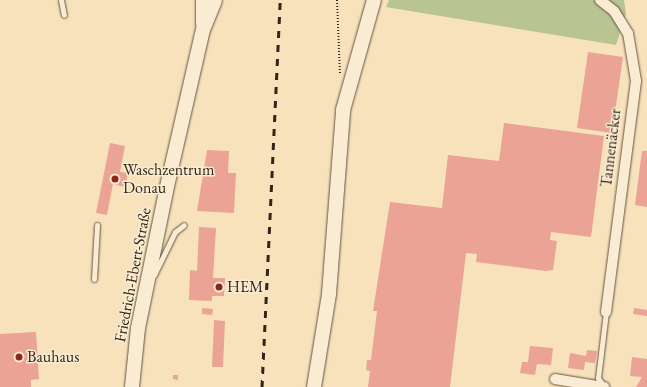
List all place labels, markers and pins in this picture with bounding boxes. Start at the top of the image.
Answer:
place label: Waschzentrum Donau [123,160,214,198]
marker: Waschzentrum Donau [110,174,120,184]
place label: HEM [227,277,263,297]
marker: HEM [214,282,224,292]
place label: Bauhaus [27,347,79,367]
marker: Bauhaus [14,352,24,362]

